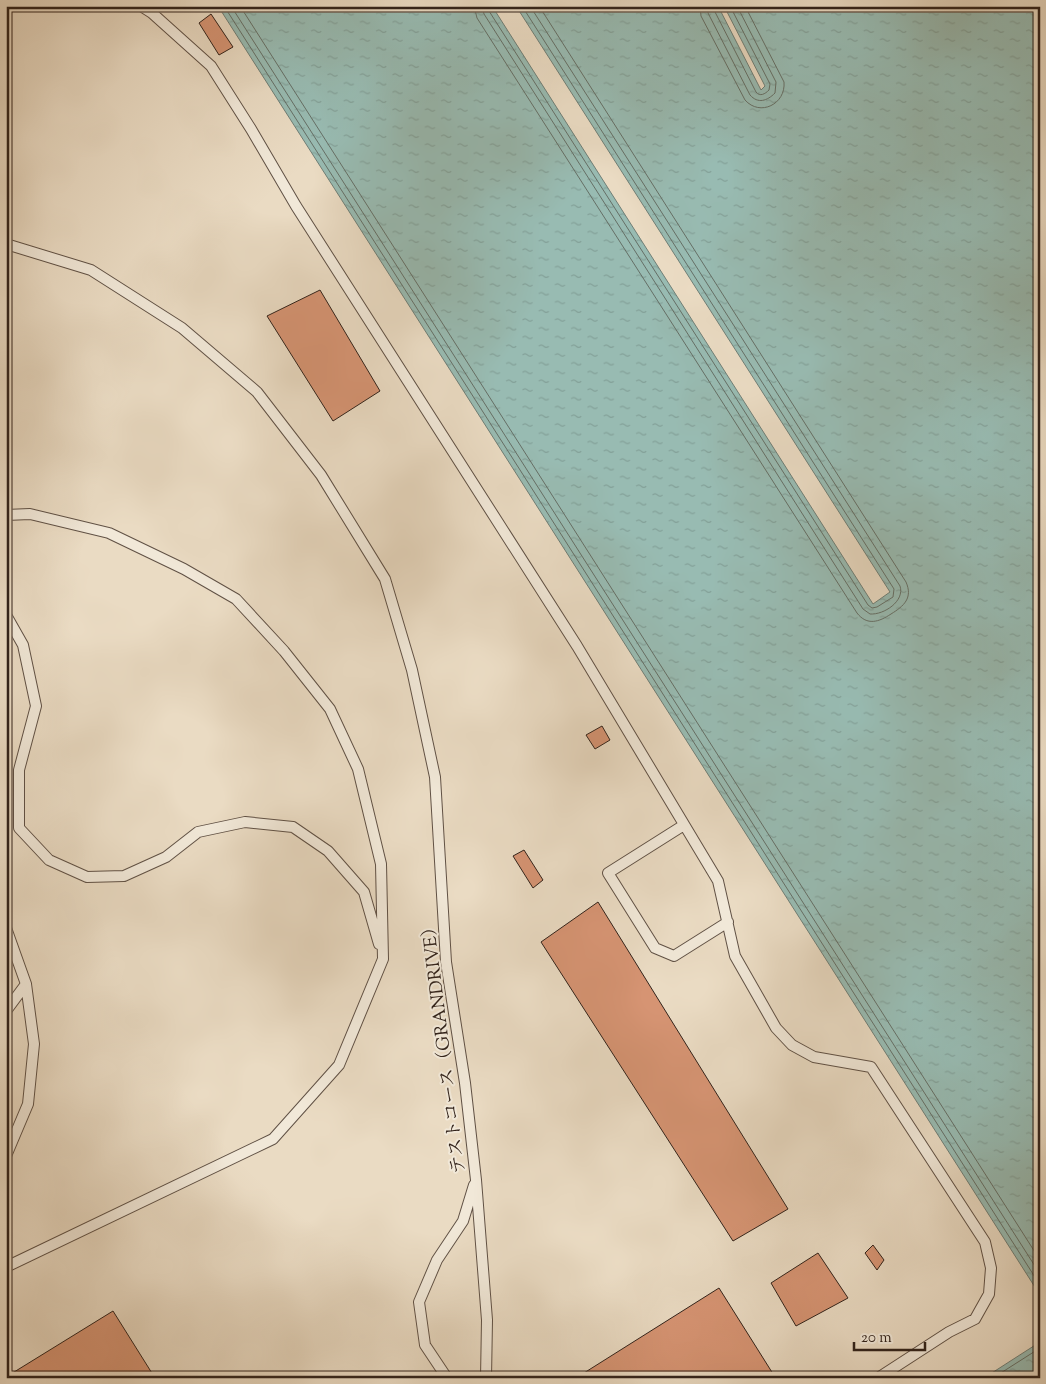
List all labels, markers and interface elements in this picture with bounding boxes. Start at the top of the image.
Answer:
street label: テストコース（GRANDRIVE） [416,917,474,1175]
scale bar [854,1319,925,1351]
text: 20 m [861,1328,892,1349]

